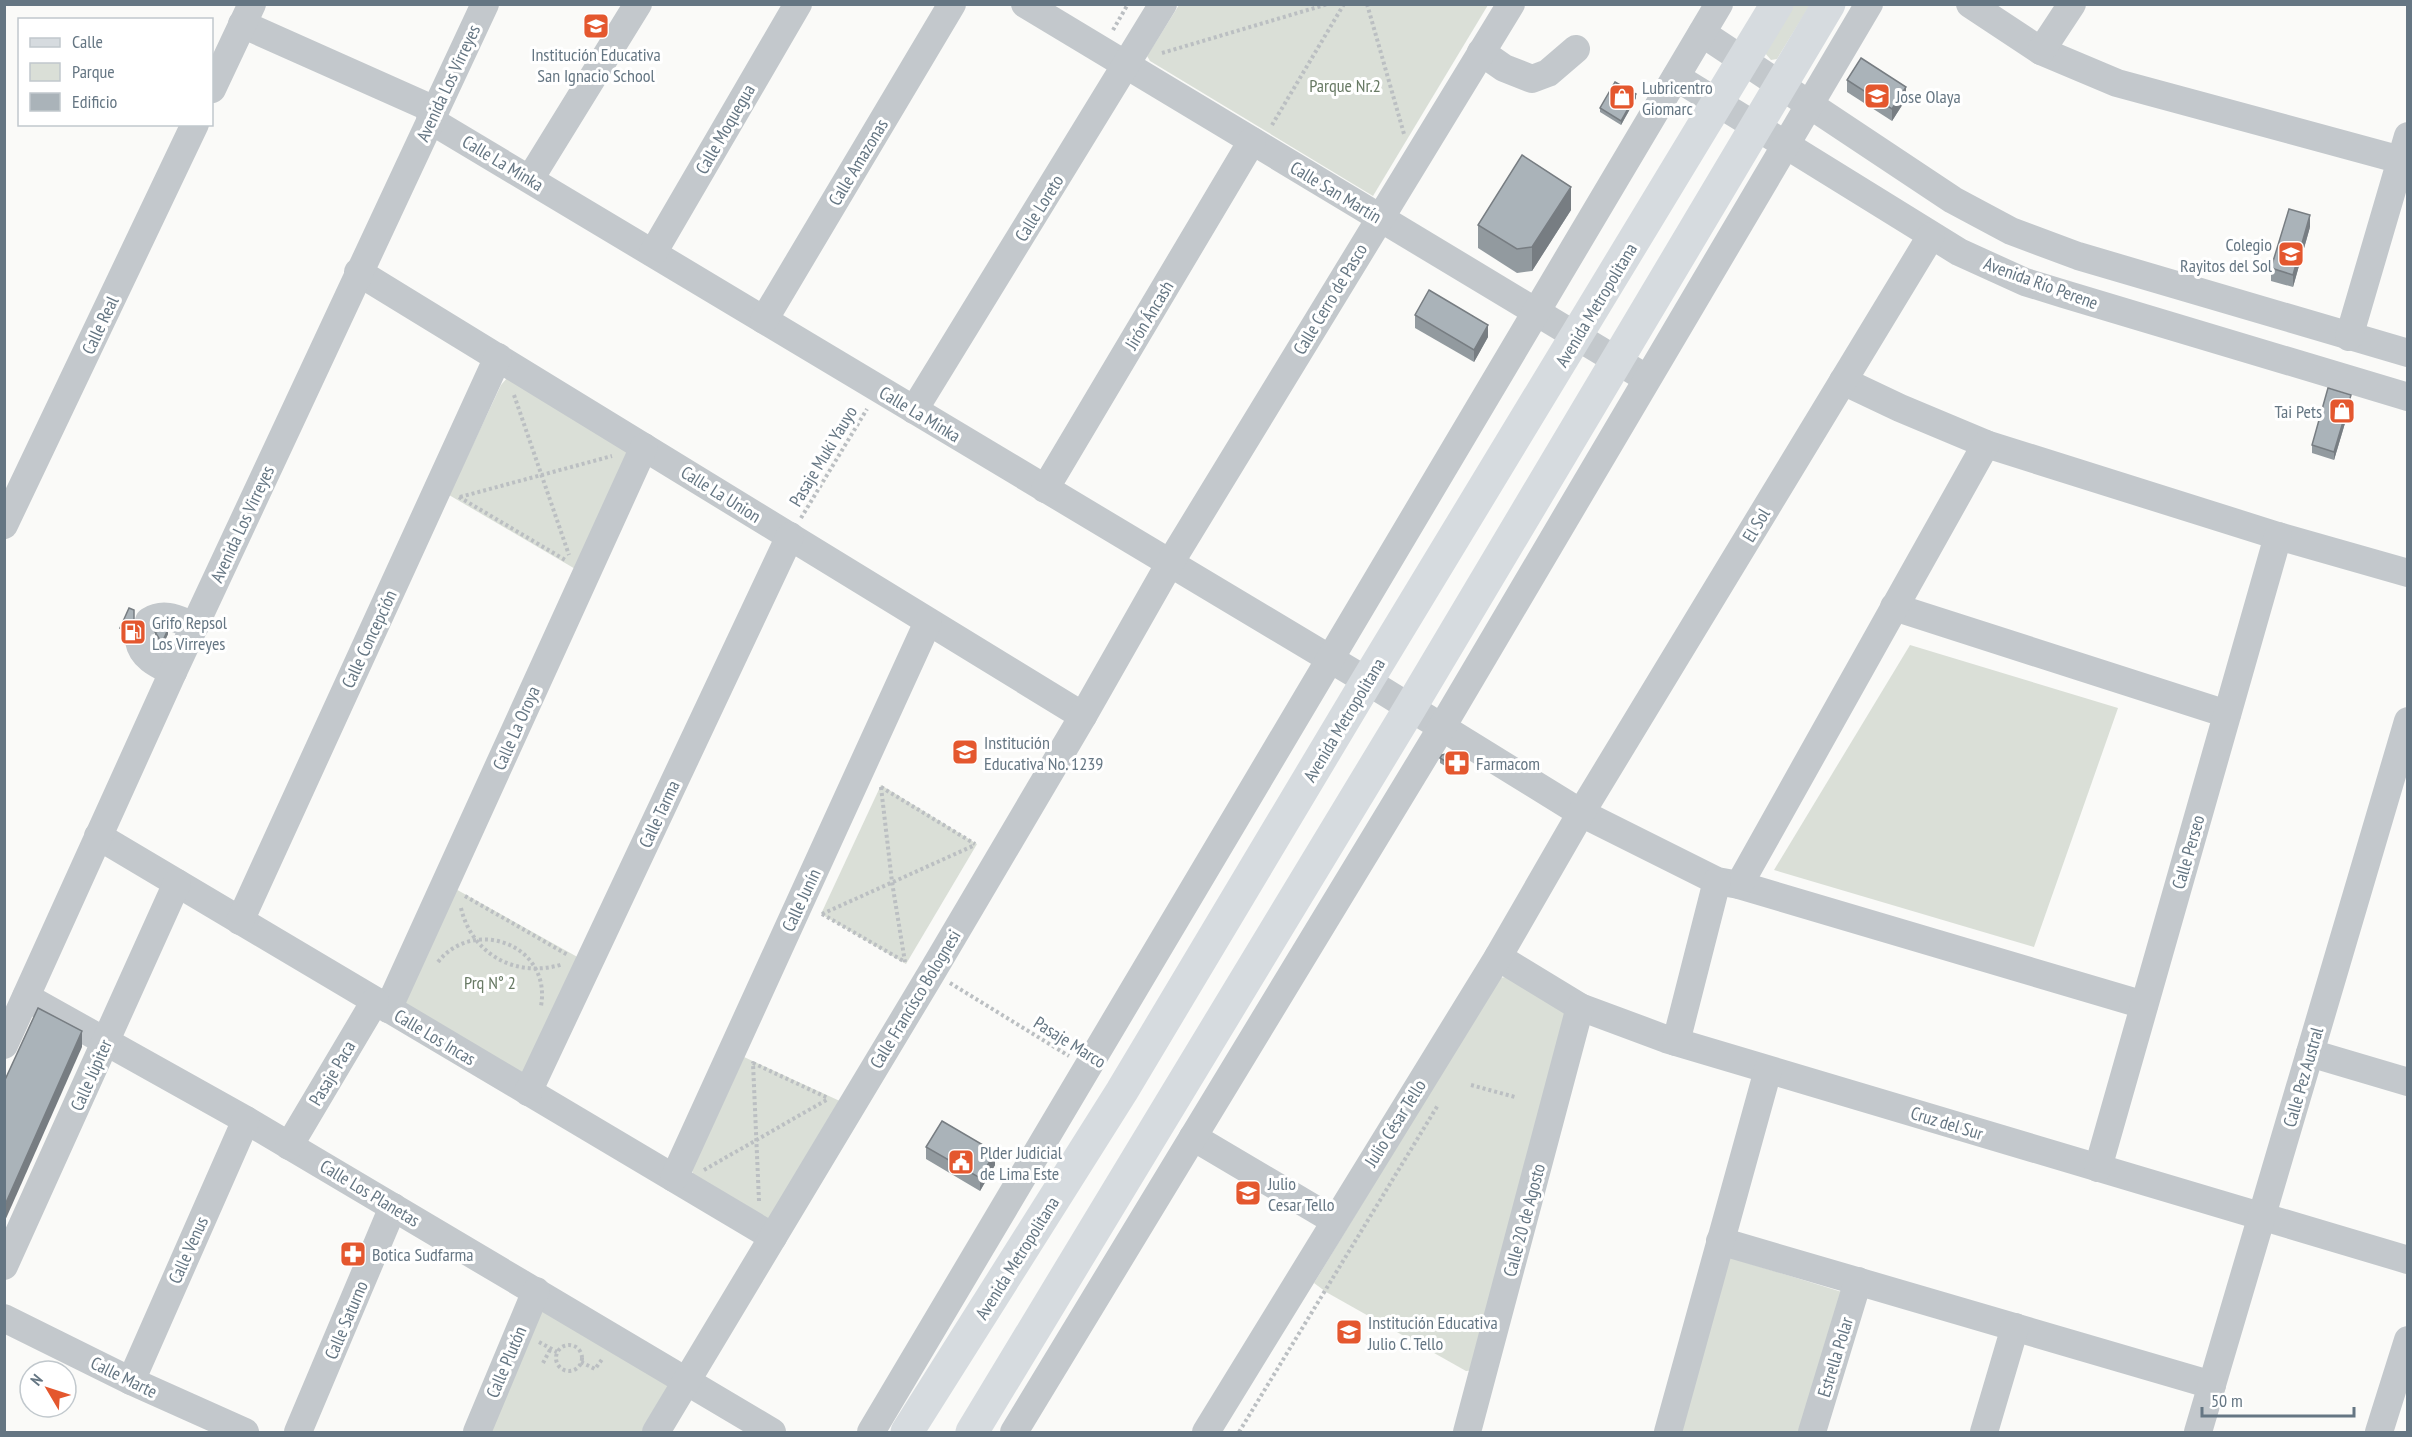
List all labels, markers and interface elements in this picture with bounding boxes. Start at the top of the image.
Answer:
school or university icon: Institución Educativa San Ignacio School [581,11,611,41]
legend [18,18,213,126]
street label: Avenida Los Virreyes [411,21,485,145]
text: Calle [72,30,103,53]
place label: Institución Educativa San Ignacio School [531,43,661,87]
text: Parque [72,60,115,83]
park label: Parque Nr.2 [1309,74,1381,97]
place label: Lubricentro Giomarc [1642,76,1713,120]
street label: Calle Moquegua [690,80,760,178]
school or university icon: Jose Olaya [1862,81,1892,111]
shop icon: Lubricentro Giomarc [1607,82,1637,112]
place label: Jose Olaya [1895,85,1961,108]
text: Edificio [72,90,118,113]
street label: Calle Amazonas [823,114,893,210]
street label: Calle La Minka [458,130,548,196]
street label: Calle San Martín [1286,156,1386,228]
street label: Calle Loreto [1010,170,1069,246]
place label: Colegio Rayitos del Sol [2180,233,2273,277]
street label: Calle Cerro de Pasco [1288,239,1372,359]
street label: Avenida Metropolitana [1550,239,1642,371]
school or university icon: Colegio Rayitos del Sol [2276,239,2306,269]
street label: Avenida Río Perene [1981,252,2101,314]
street label: Jirón Áncash [1119,276,1178,354]
street label: Calle Real [77,291,124,358]
street label: Calle La Minka [875,381,965,447]
shop icon: Tai Pets [2327,396,2357,426]
place label: Tai Pets [2274,400,2322,423]
street label: Pasaje Muki Yauyo [784,401,862,511]
street label: Calle La Union [677,460,765,528]
street label: Avenida Los Virreyes [205,462,279,586]
street label: El Sol [1737,503,1775,546]
street label: Calle Concepción [336,586,402,692]
place label: Grifo Repsol Los Virreyes [152,611,228,655]
fuel station icon: Grifo Repsol Los Virreyes [118,617,148,647]
street label: Avenida Metropolitana [1298,654,1390,786]
street label: Calle La Oroya [487,682,545,774]
place label: Institución Educativa No. 1239 [984,731,1103,775]
school or university icon: Institución Educativa No. 1239 [950,737,980,767]
pharmacy icon: Farmacom [1442,748,1472,778]
place label: Farmacom [1476,752,1540,775]
street label: Calle Tarma [633,777,685,851]
street label: Calle Perseo [2166,812,2210,892]
street label: Calle Junín [776,865,826,935]
street label: Calle Francisco Bolognesi [865,925,965,1073]
park label: Prq N° 2 [464,971,516,994]
street label: Calle Los Incas [390,1004,480,1070]
street label: Pasaje Marco [1030,1011,1111,1073]
street label: Calle Pez Austral [2278,1024,2328,1130]
street label: Calle Júpiter [65,1036,117,1114]
street label: Pasaje Paca [304,1036,360,1110]
street label: Julio César Tello [1359,1075,1431,1172]
street label: Cruz del Sur [1908,1101,1986,1145]
place label: Plder Judicial de Lima Este [980,1141,1063,1185]
public building icon: Plder Judicial de Lima Este [946,1147,976,1177]
street label: Calle Los Planetas [316,1154,424,1232]
street label: Calle 20 de Agosto [1498,1161,1550,1279]
place label: Julio Cesar Tello [1267,1172,1335,1216]
school or university icon: Julio Cesar Tello [1233,1178,1263,1208]
street label: Avenida Metropolitana [970,1192,1064,1324]
street label: Calle Venus [163,1213,213,1287]
pharmacy icon: Botica Sudfarma [338,1239,368,1269]
place label: Botica Sudfarma [372,1243,474,1266]
street label: Calle Saturno [319,1277,373,1363]
place label: Institución Educativa Julio C. Tello [1367,1311,1498,1355]
street label: Estrella Polar [1812,1314,1858,1400]
school or university icon: Institución Educativa Julio C. Tello [1334,1317,1364,1347]
street label: Calle Plutón [481,1323,531,1401]
street label: Calle Marte [87,1351,161,1403]
north arrow [18,1359,78,1419]
text: N [26,1370,47,1389]
scale bar [2202,1380,2354,1418]
text: 50 m [2211,1389,2243,1412]

